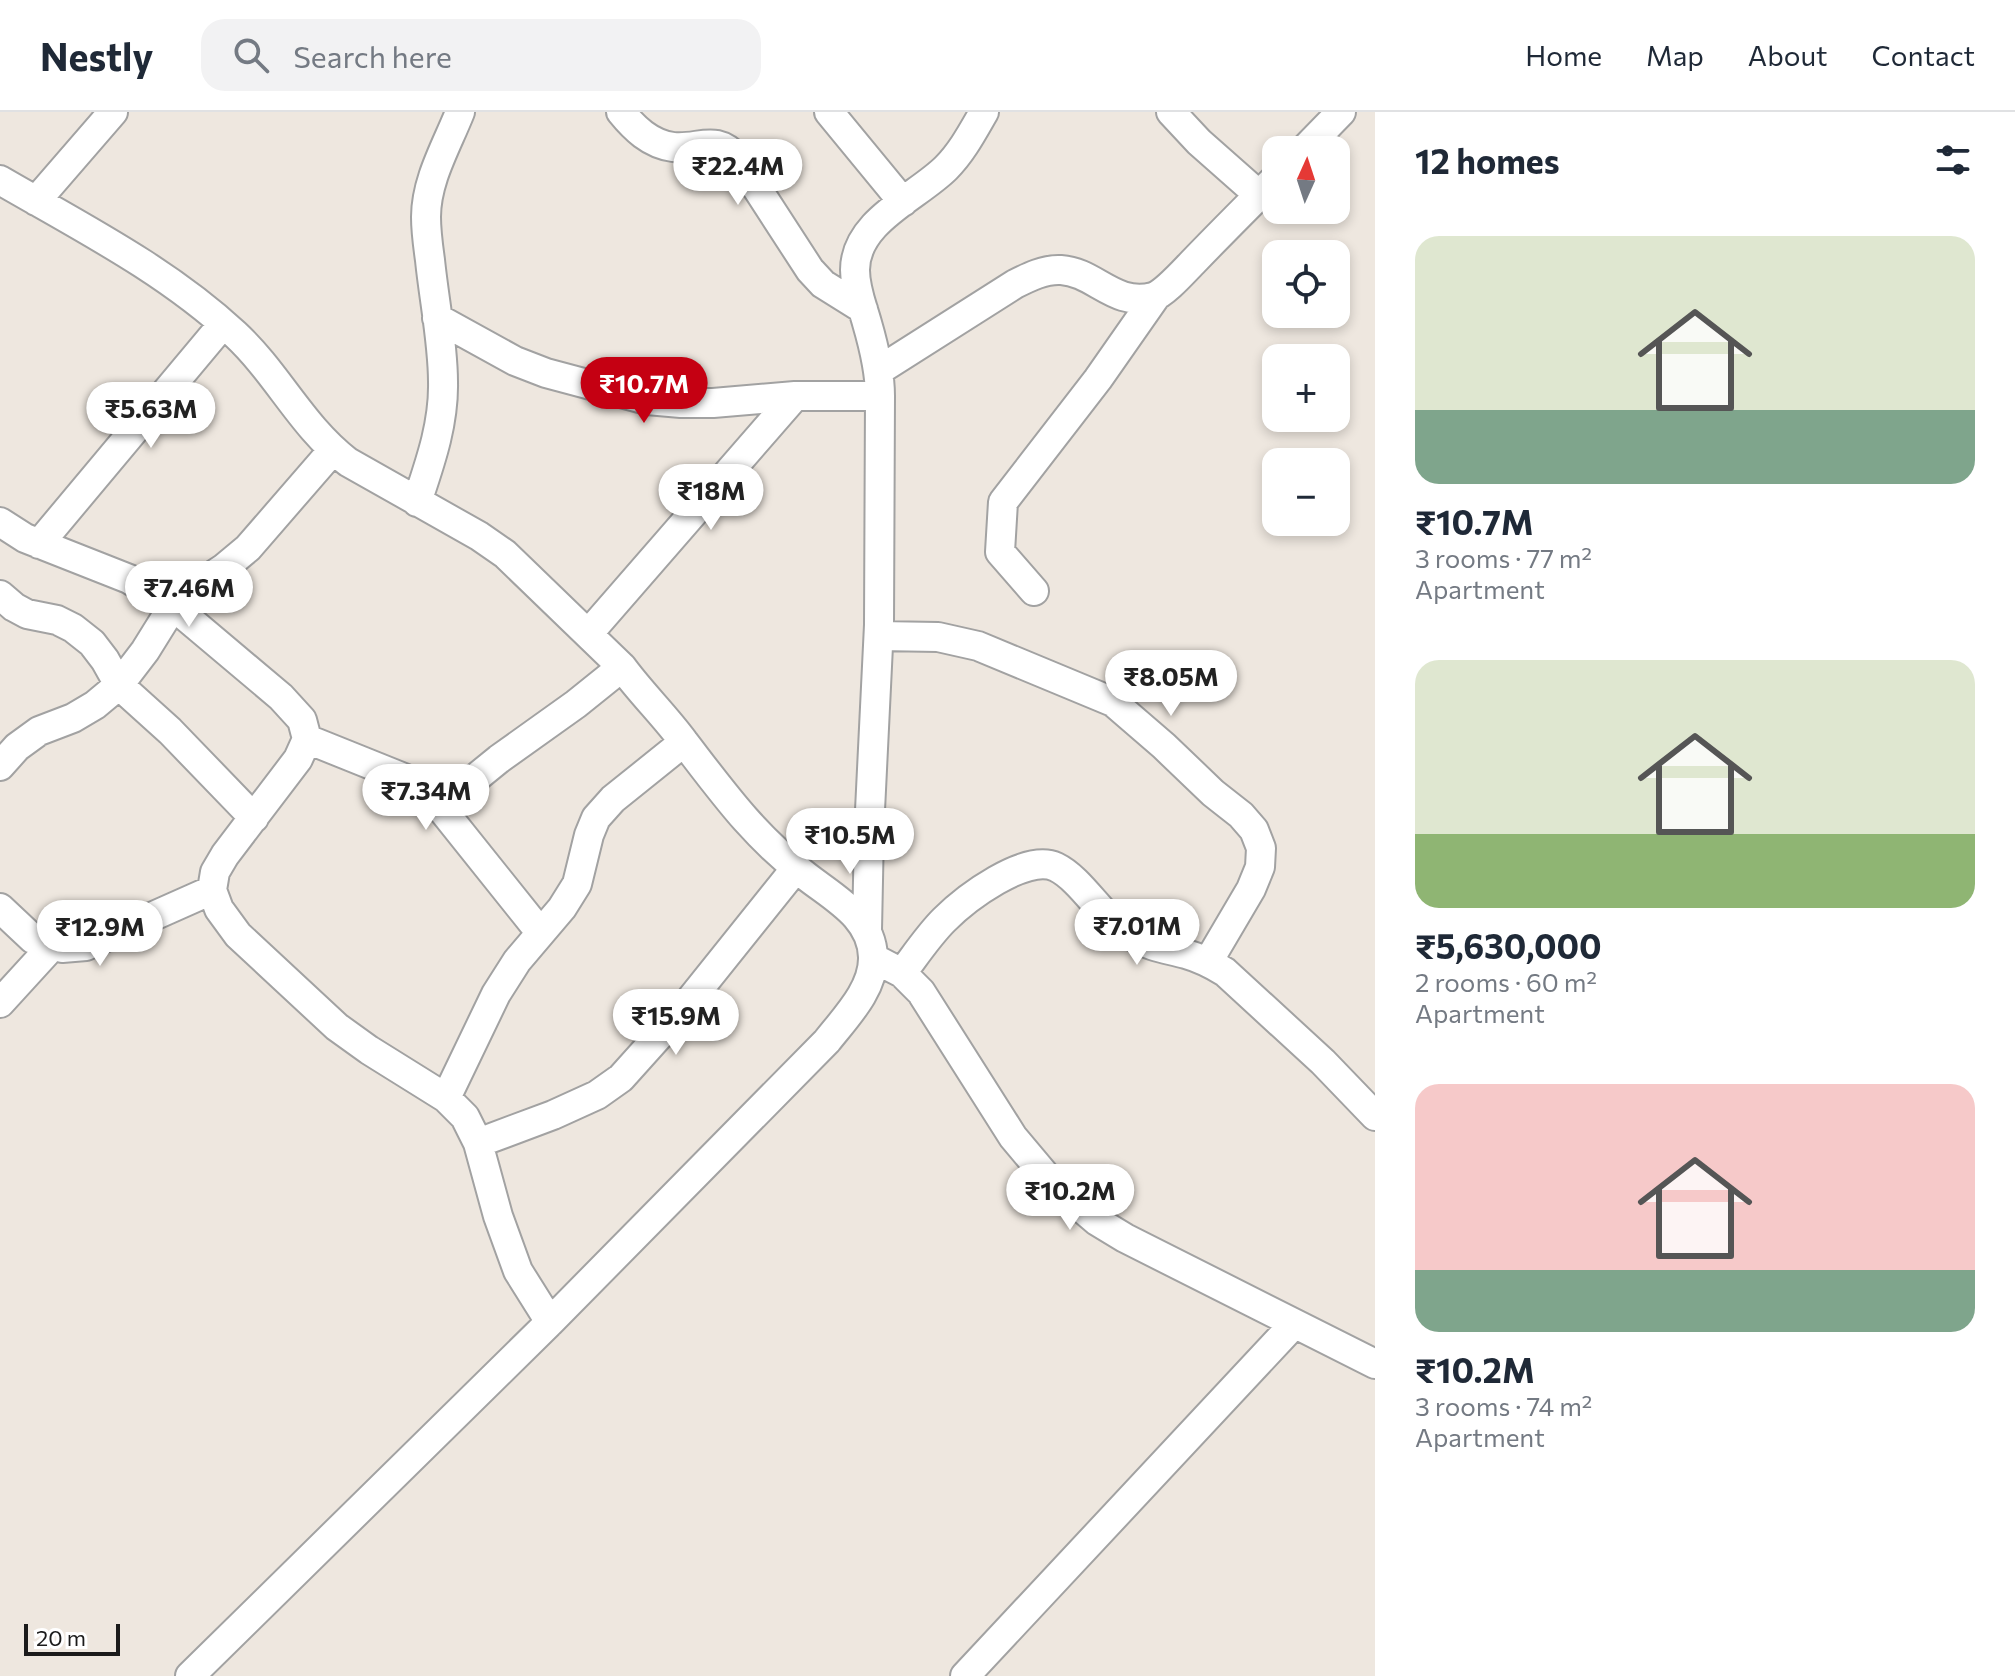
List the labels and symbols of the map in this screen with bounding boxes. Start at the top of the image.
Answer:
north arrow [1262,136,1350,224]
pin: ₹22.4M [673,139,803,207]
pin: ₹10.7M [579,357,709,425]
pin: ₹5.63M [86,382,216,450]
pin: ₹18M [664,464,758,532]
pin: ₹7.46M [124,561,254,629]
pin: ₹8.05M [1106,650,1236,718]
pin: ₹7.34M [361,764,491,832]
pin: ₹10.5M [785,808,915,876]
pin: ₹7.01M [1072,899,1202,967]
pin: ₹12.9M [35,900,165,968]
pin: ₹15.9M [611,989,741,1057]
pin: ₹10.2M [1005,1164,1135,1232]
scale bar [24,1620,120,1656]

